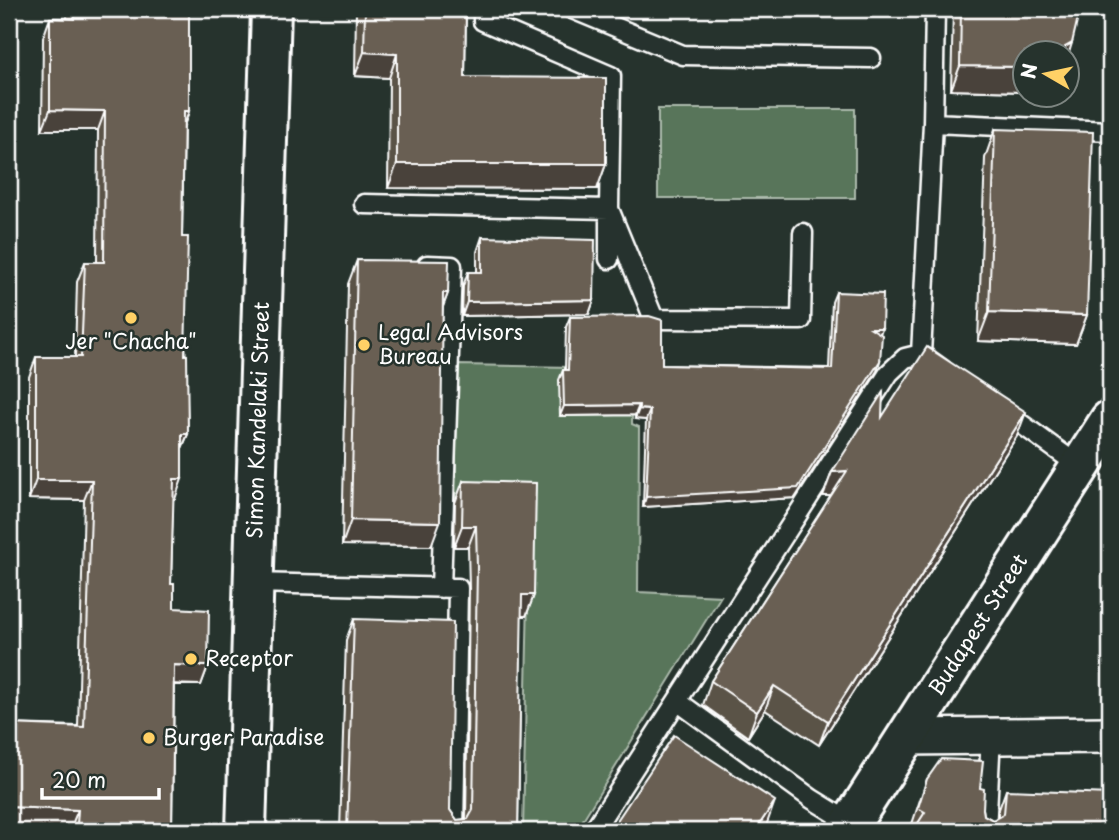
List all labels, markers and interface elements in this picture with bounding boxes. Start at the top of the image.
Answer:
north arrow [1010,38,1080,108]
text: N [1013,62,1043,81]
street label: Simon Kandelaki Street [237,301,276,539]
marker: Jer "Chacha" [123,310,139,326]
place label: Legal Advisors Bureau [378,315,523,371]
place label: Jer "Chacha" [65,324,197,356]
marker: Legal Advisors Bureau [356,337,372,353]
street label: Budapest Street [919,546,1034,701]
place label: Receptor [205,641,293,673]
marker: Receptor [183,651,199,667]
place label: Burger Paradise [163,720,324,752]
marker: Burger Paradise [141,730,157,746]
scale bar [42,756,159,800]
text: 20 m [52,763,106,795]

